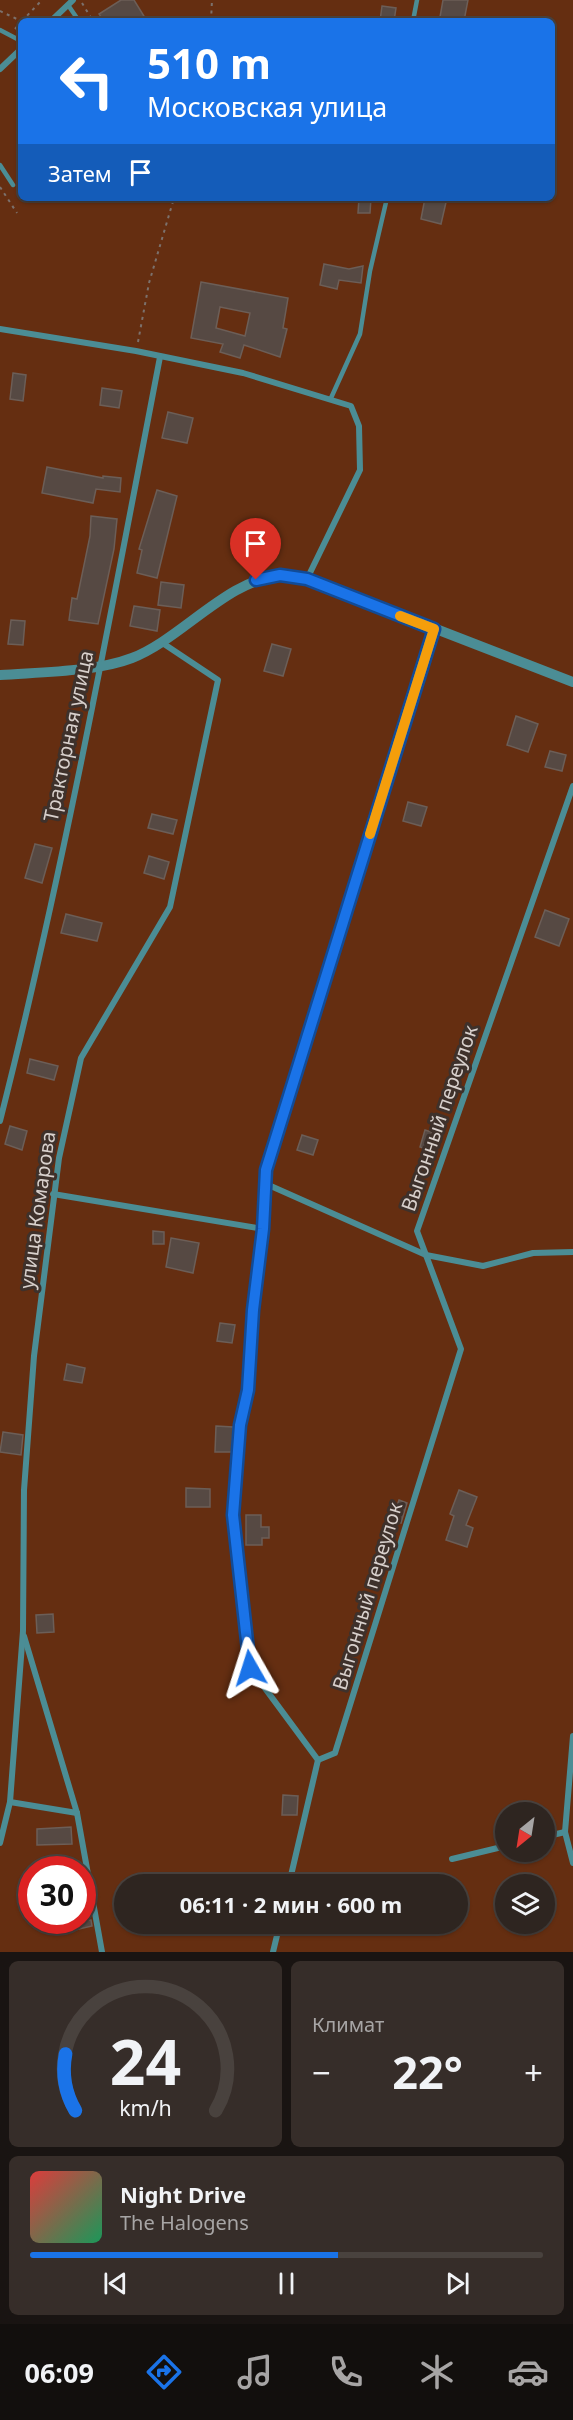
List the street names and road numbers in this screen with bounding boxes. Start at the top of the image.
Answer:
street label: Тракторная улица [37,648,99,824]
street label: Выгонный переулок [394,1021,484,1215]
street label: улица Комарова [13,1129,61,1291]
street label: Выгонный переулок [326,1498,409,1693]

